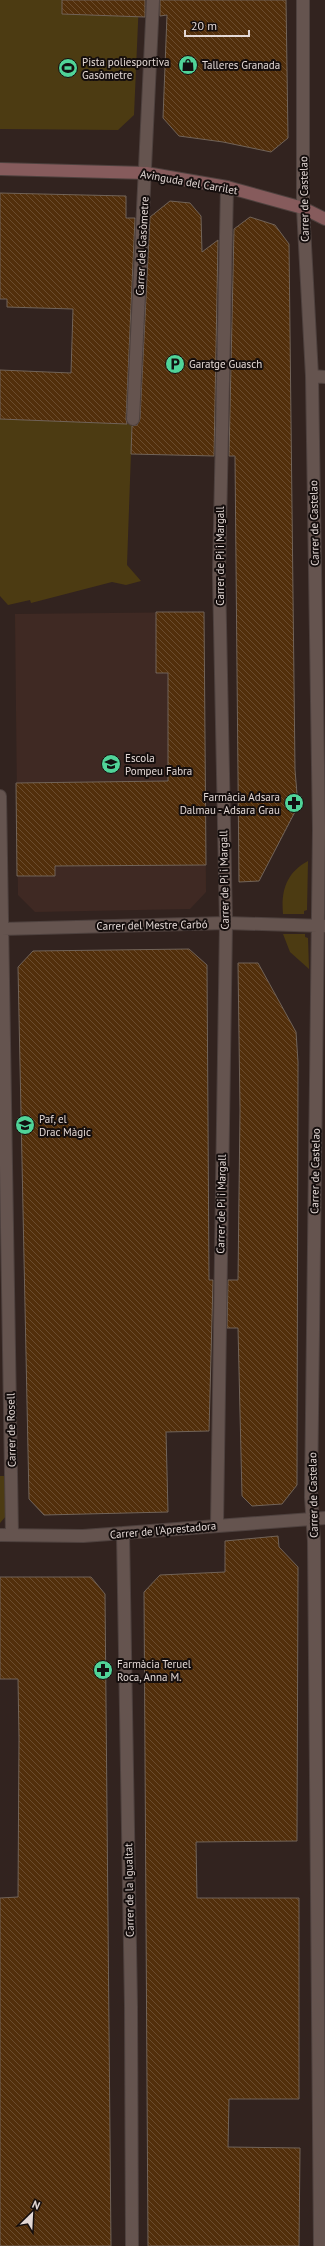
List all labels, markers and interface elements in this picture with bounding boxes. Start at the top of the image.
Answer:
scale bar [185,12,249,38]
text: 20 m [191,18,217,33]
shop icon: Talleres Granada [177,54,199,76]
place label: Pista poliesportiva Gasòmetre [82,55,169,82]
sports icon: Pista poliesportiva Gasòmetre [57,57,79,79]
place label: Talleres Granada [202,58,280,72]
street label: Carrer de Castelao [296,156,312,242]
street label: Avinguda del Carrilet [139,167,239,198]
street label: Carrer del Gasòmetre [132,196,152,296]
parking icon: Garatge Guasch [164,353,186,375]
place label: Garatge Guasch [189,357,262,371]
street label: Carrer de Castelao [306,480,322,566]
street label: Carrer de Pi i Margall [213,506,227,606]
place label: Escola Pompeu Fabra [125,751,192,778]
school or university icon: Escola Pompeu Fabra [100,753,122,775]
place label: Farmàcia Adsara Dalmau - Adsara Grau [180,790,280,817]
pharmacy icon: Farmàcia Adsara Dalmau - Adsara Grau [283,792,305,814]
street label: Carrer de Pi i Margall [216,829,232,930]
street label: Carrer del Mestre Carbó [96,917,208,933]
place label: Paf, el Drac Màgic [39,1112,91,1139]
school or university icon: Paf, el Drac Màgic [14,1114,36,1136]
street label: Carrer de Castelao [307,1128,323,1214]
street label: Carrer de Pi i Margall [213,1153,229,1254]
street label: Carrer de Rosell [3,1392,19,1467]
street label: Carrer de Castelao [305,1452,321,1538]
street label: Carrer de l'Aprestadora [109,1518,217,1542]
place label: Farmàcia Teruel Roca, Anna M. [117,1657,192,1684]
pharmacy icon: Farmàcia Teruel Roca, Anna M. [92,1659,114,1681]
street label: Carrer de la Igualtat [121,1843,137,1937]
north arrow [12,2194,52,2234]
text: N [30,2197,42,2213]

